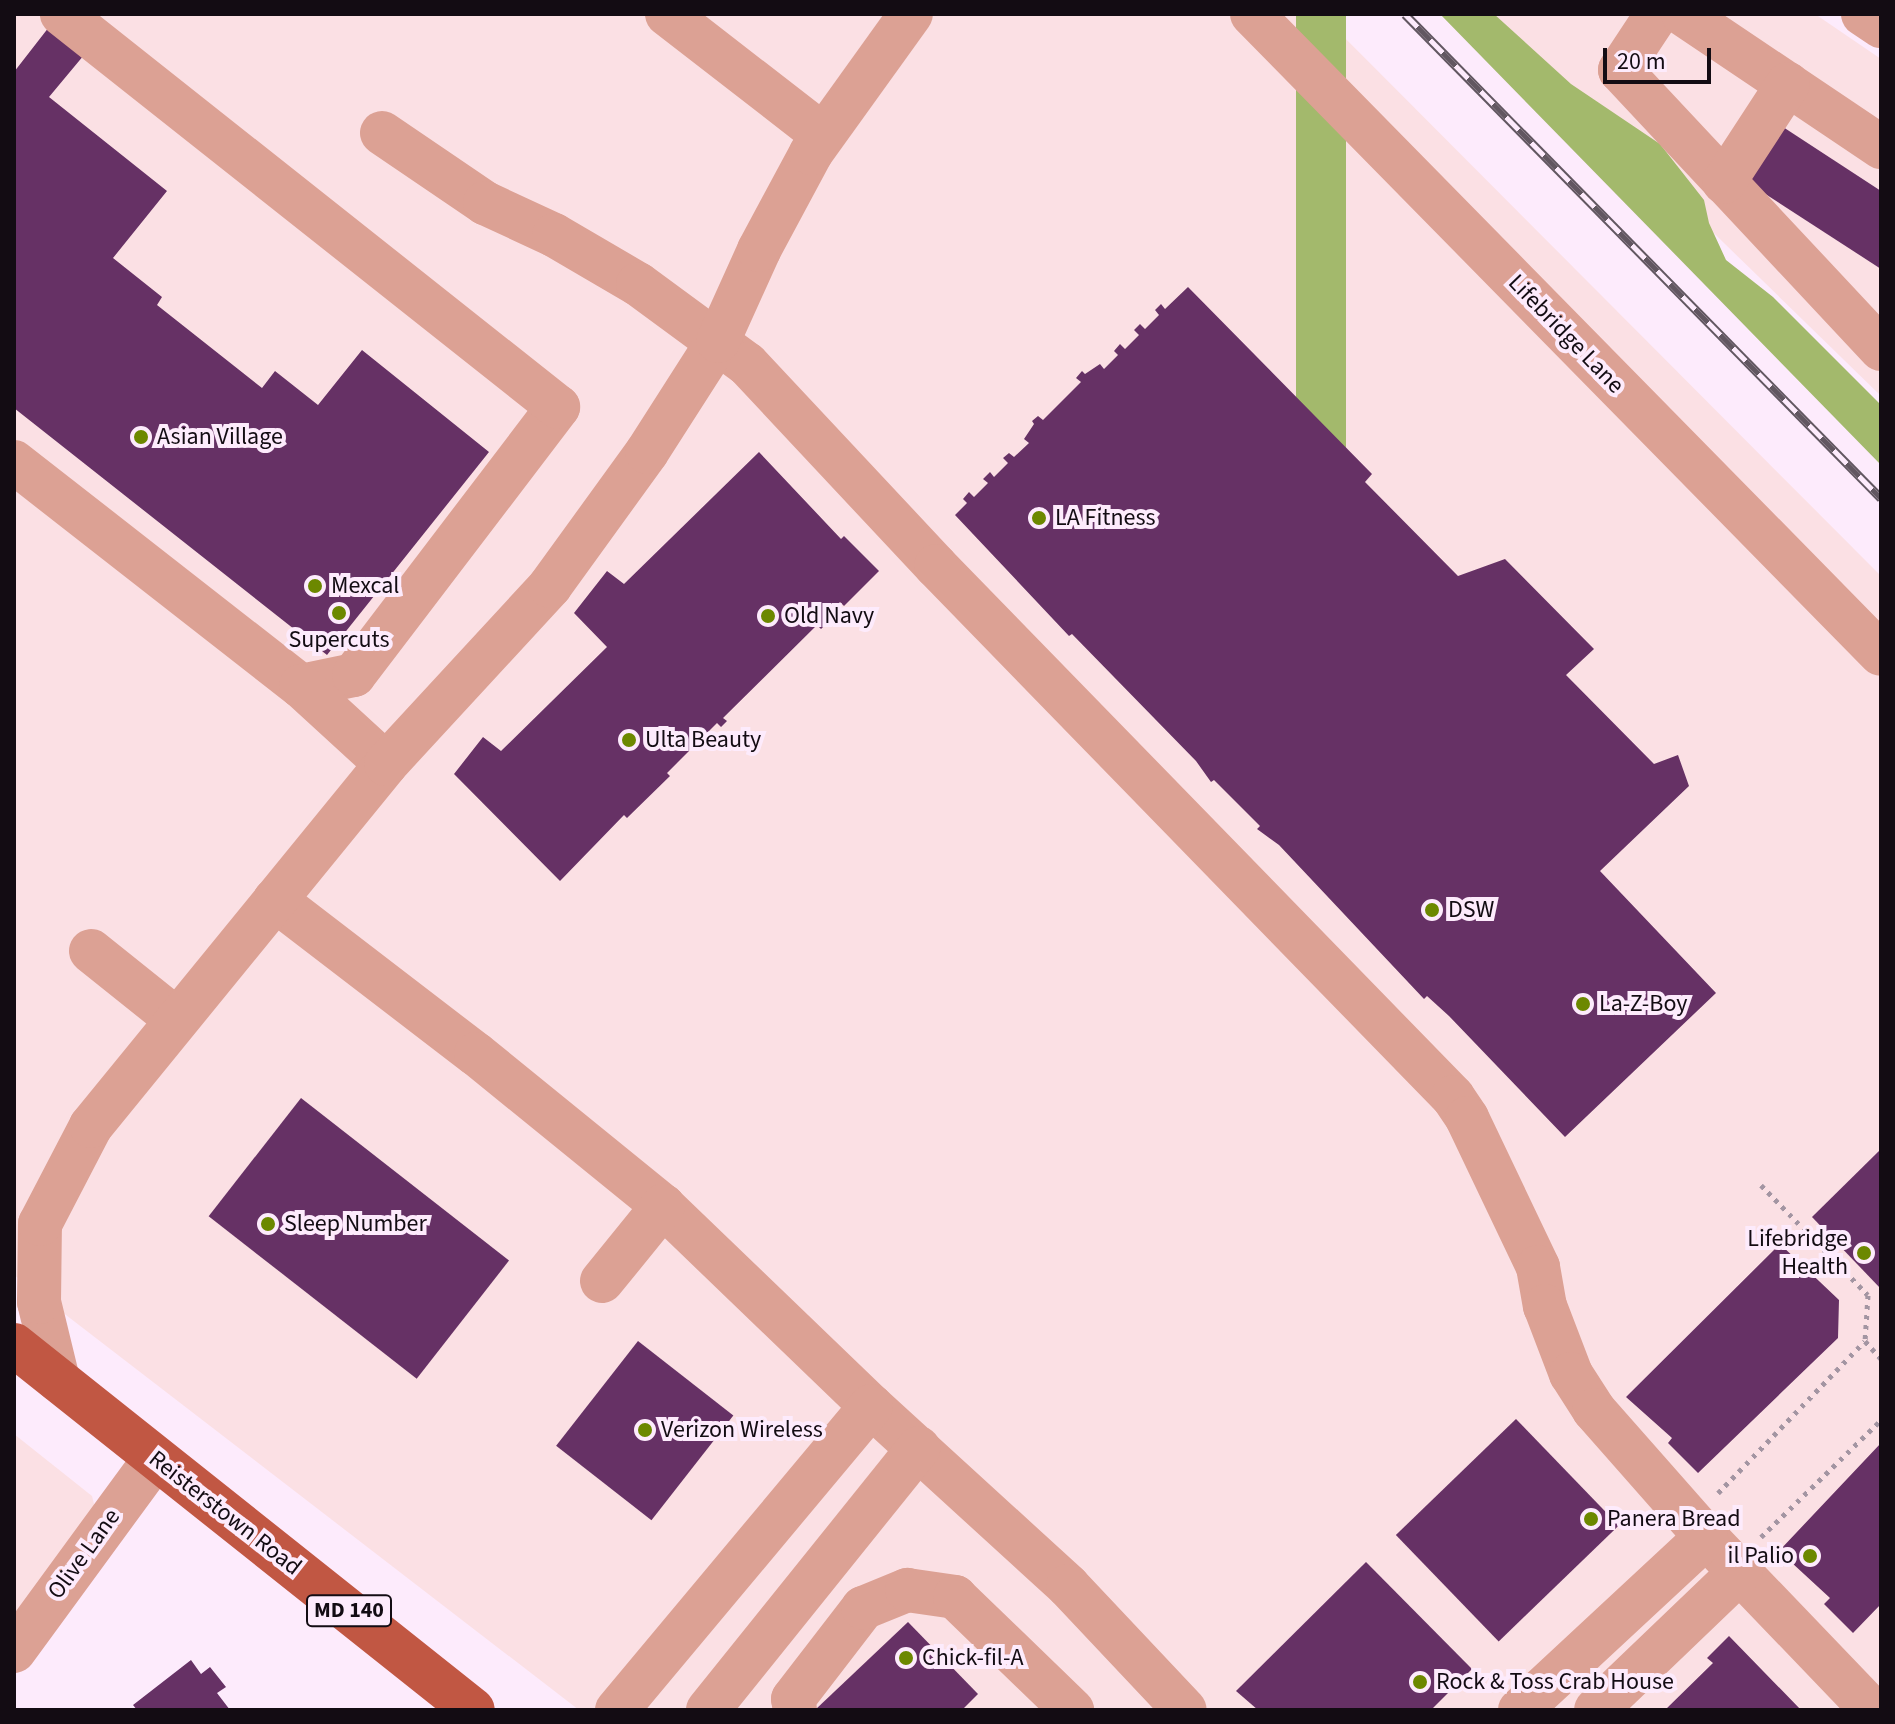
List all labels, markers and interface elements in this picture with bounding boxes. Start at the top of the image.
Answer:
scale bar [1607,32,1715,82]
text: 20 m [1617,44,1666,79]
street label: Lifebridge Lane [1502,268,1630,400]
place label: Asian Village [157,423,283,451]
marker: Asian Village [132,428,150,446]
place label: LA Fitness [1055,504,1156,532]
marker: LA Fitness [1030,509,1048,527]
place label: Mexcal [331,572,399,600]
marker: Mexcal [306,577,324,595]
place label: Old Navy [784,602,874,630]
marker: Supercuts [330,604,348,622]
marker: Old Navy [759,607,777,625]
place label: Supercuts [288,626,390,654]
place label: Ulta Beauty [645,726,761,754]
marker: Ulta Beauty [620,731,638,749]
place label: DSW [1448,896,1494,924]
marker: DSW [1423,901,1441,919]
place label: La-Z-Boy [1599,990,1688,1018]
marker: La-Z-Boy [1574,995,1592,1013]
place label: Sleep Number [284,1210,427,1238]
marker: Sleep Number [259,1215,277,1233]
place label: Lifebridge Health [1747,1225,1848,1281]
marker: Lifebridge Health [1855,1244,1873,1262]
place label: Verizon Wireless [661,1416,823,1444]
marker: Verizon Wireless [636,1421,654,1439]
street label: Reisterstown Road [143,1444,307,1582]
street label: Olive Lane [42,1503,126,1605]
place label: Panera Bread [1607,1505,1741,1533]
marker: Panera Bread [1582,1510,1600,1528]
place label: il Palio [1727,1542,1794,1570]
marker: il Palio [1801,1547,1819,1565]
road number: MD 140 [305,1593,393,1629]
place label: Chick-fil-A [922,1644,1023,1672]
marker: Chick-fil-A [897,1649,915,1667]
place label: Rock & Toss Crab House [1436,1668,1674,1696]
marker: Rock & Toss Crab House [1411,1673,1429,1691]

